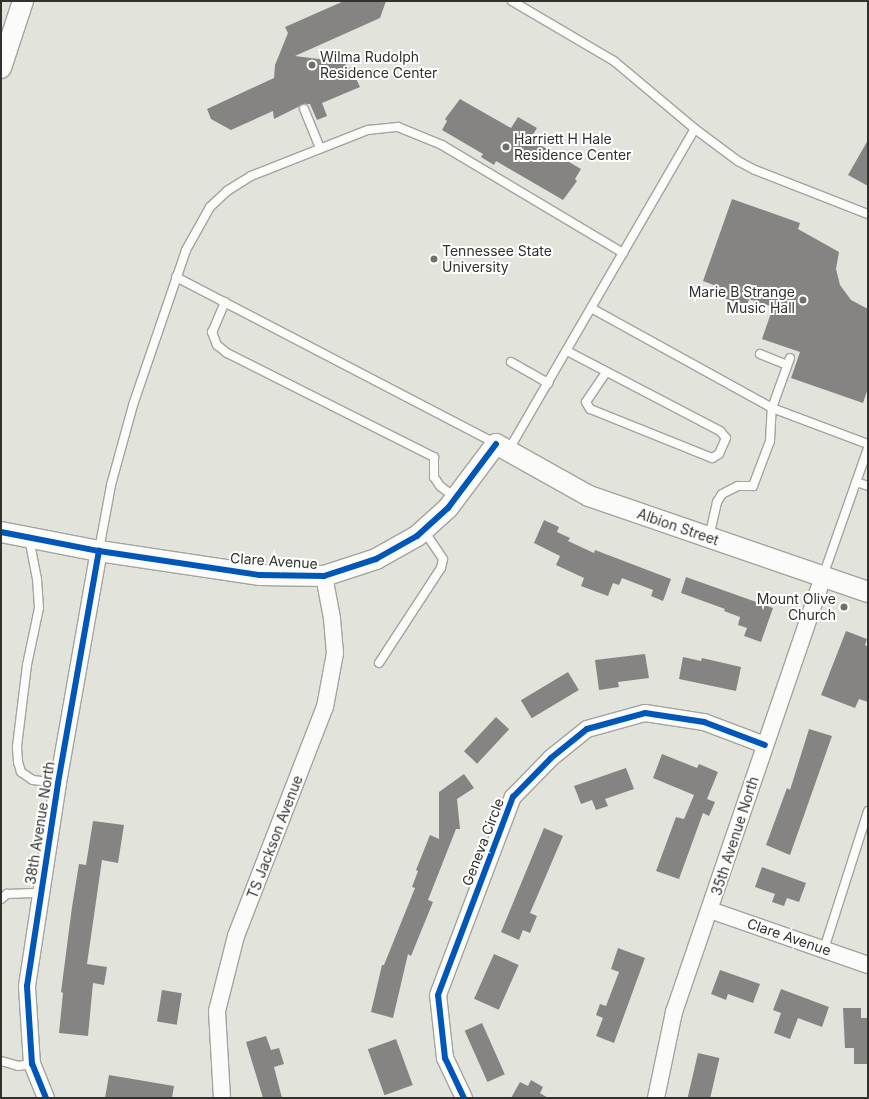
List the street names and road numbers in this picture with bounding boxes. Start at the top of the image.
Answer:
street label: Albion Street [635,505,721,549]
street label: Clare Avenue [230,550,318,572]
street label: 38th Avenue North [22,760,58,886]
street label: TS Jackson Avenue [244,773,306,901]
street label: 35th Avenue North [708,774,762,898]
street label: Geneva Circle [459,796,507,888]
street label: Clare Avenue [745,915,833,959]

